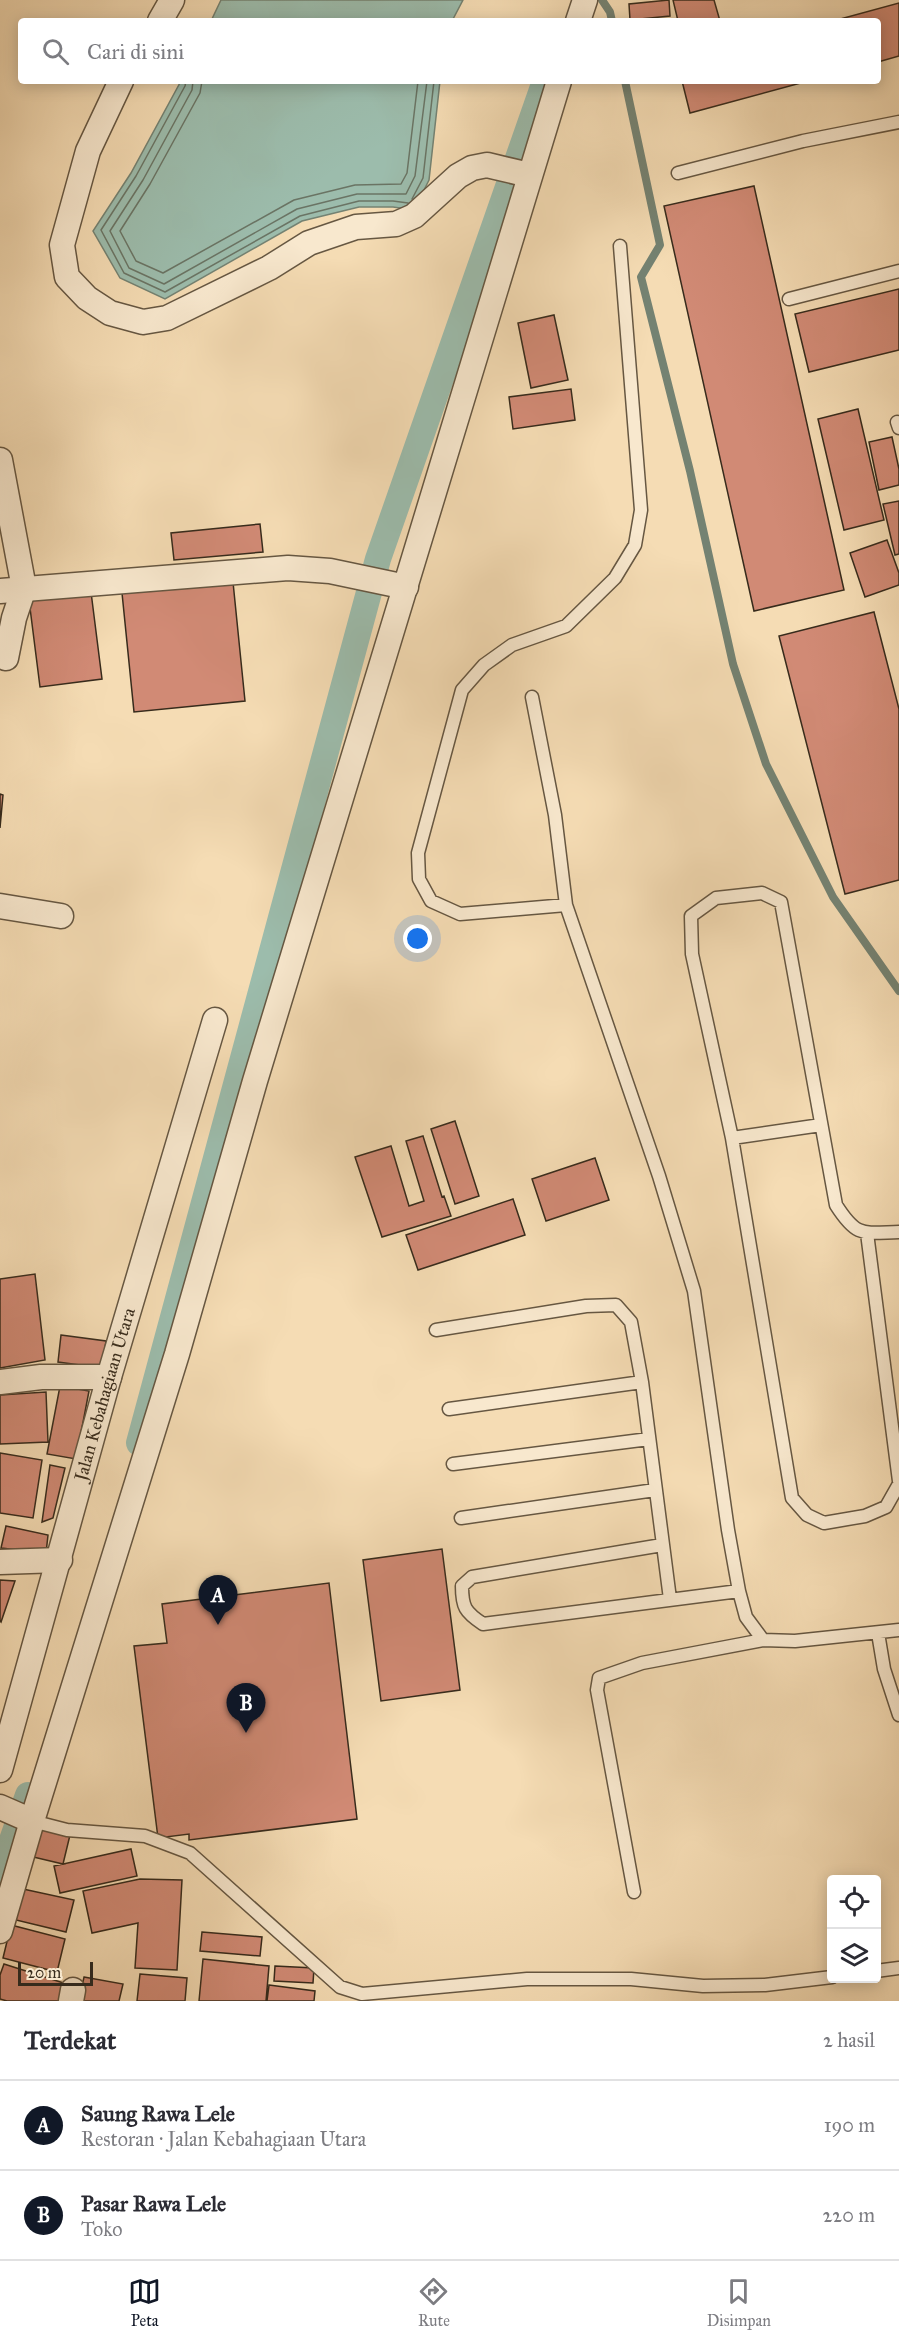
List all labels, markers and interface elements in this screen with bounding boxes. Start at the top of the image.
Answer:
search box [18,18,881,84]
icon: search [39,35,72,68]
text: Cari di sini [87,38,184,65]
your location [403,924,432,953]
street label: Jalan Kebahagiaan Utara [69,1305,140,1486]
pin: A [198,1576,238,1625]
pin: B [226,1684,266,1733]
map controls [827,1875,881,1983]
button: locate [827,1875,881,1929]
button: layers [827,1929,881,1983]
scale bar [18,1959,93,1986]
text: 20 m [27,1963,61,1982]
text: Terdekat [24,2024,116,2056]
text: 2 hasil [823,2028,875,2052]
text: Saung Rawa Lele [81,2100,235,2127]
text: A [37,2113,50,2137]
text: 190 m [824,2113,875,2137]
text: Restoran · Jalan Kebahagiaan Utara [81,2127,366,2151]
text: Pasar Rawa Lele [81,2190,226,2217]
text: B [37,2203,50,2227]
text: 220 m [823,2203,875,2227]
text: Toko [81,2217,122,2241]
tab: Peta [128,2275,161,2330]
tab: Rute [417,2275,450,2330]
tab: Disimpan [707,2275,771,2330]

